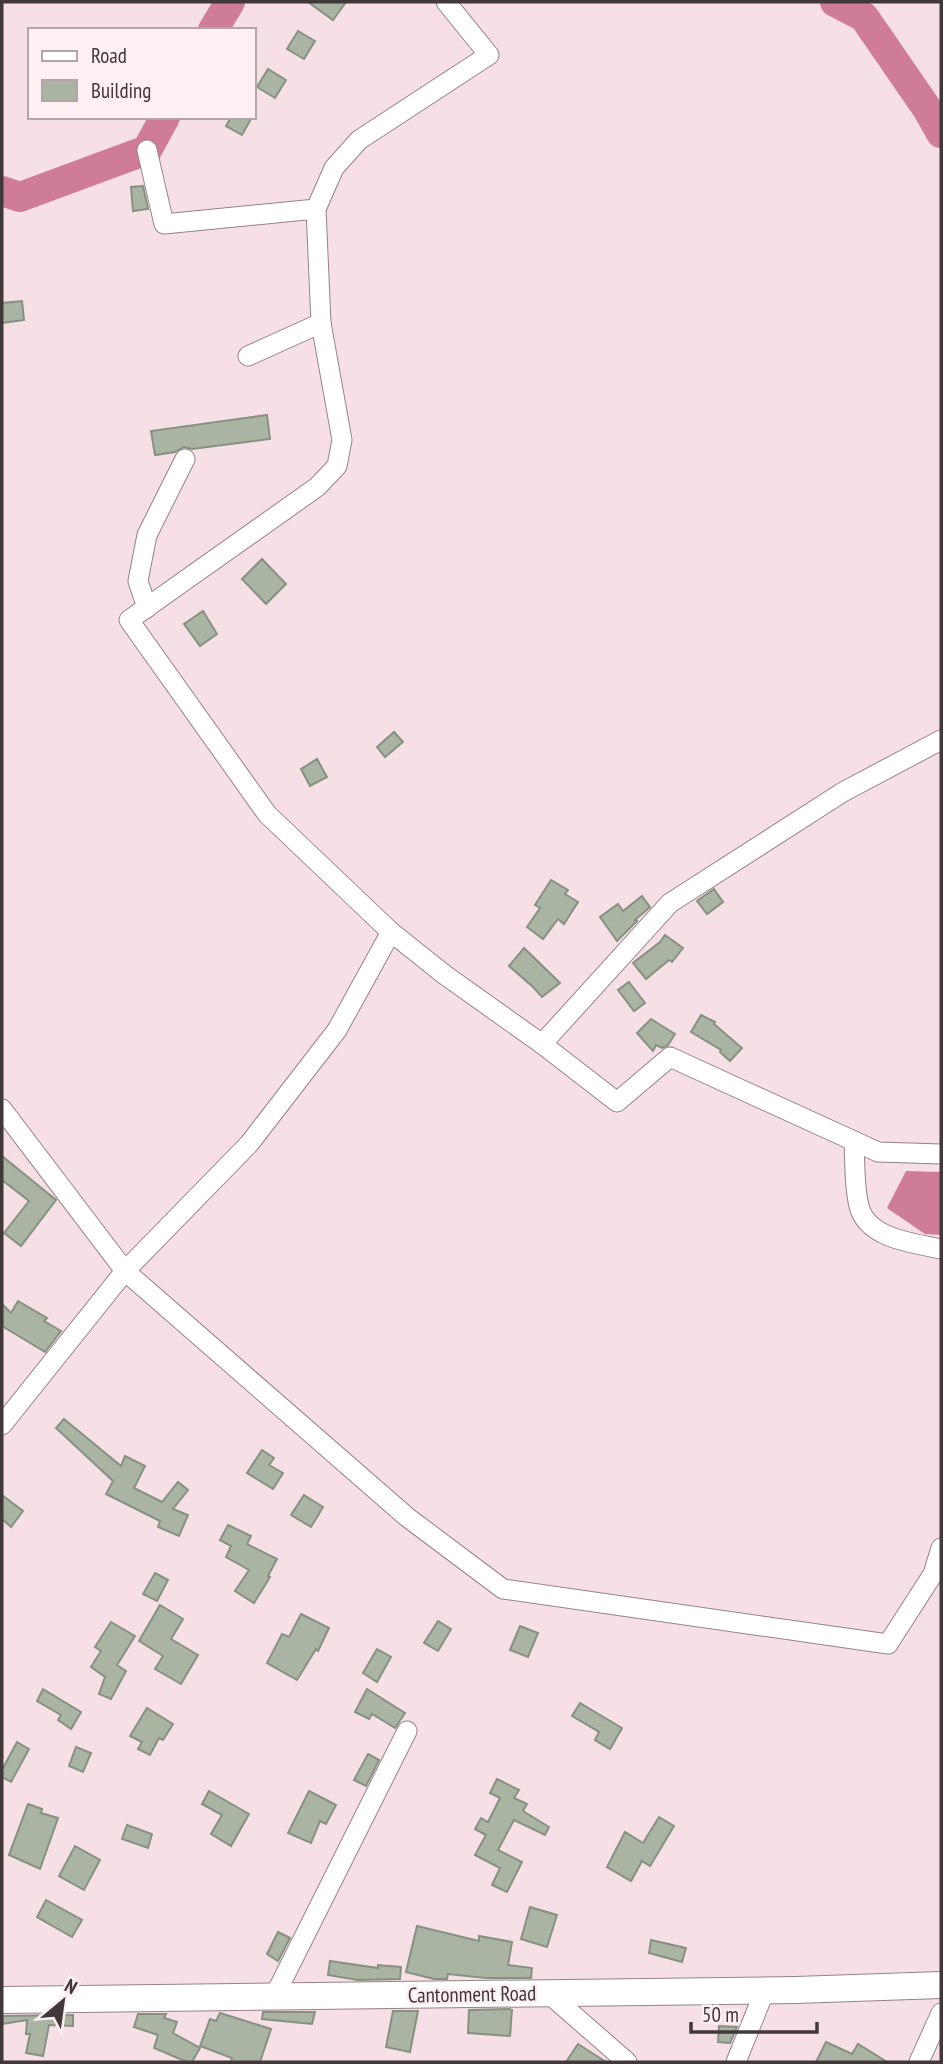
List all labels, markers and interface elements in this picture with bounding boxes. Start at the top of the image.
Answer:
legend [28,28,256,119]
text: Road [91,42,127,69]
text: Building [91,77,151,104]
north arrow [28,1966,98,2036]
text: N [61,1973,82,1999]
street label: Cantonment Road [408,1979,536,2009]
scale bar [691,1990,817,2034]
text: 50 m [702,2001,739,2028]

